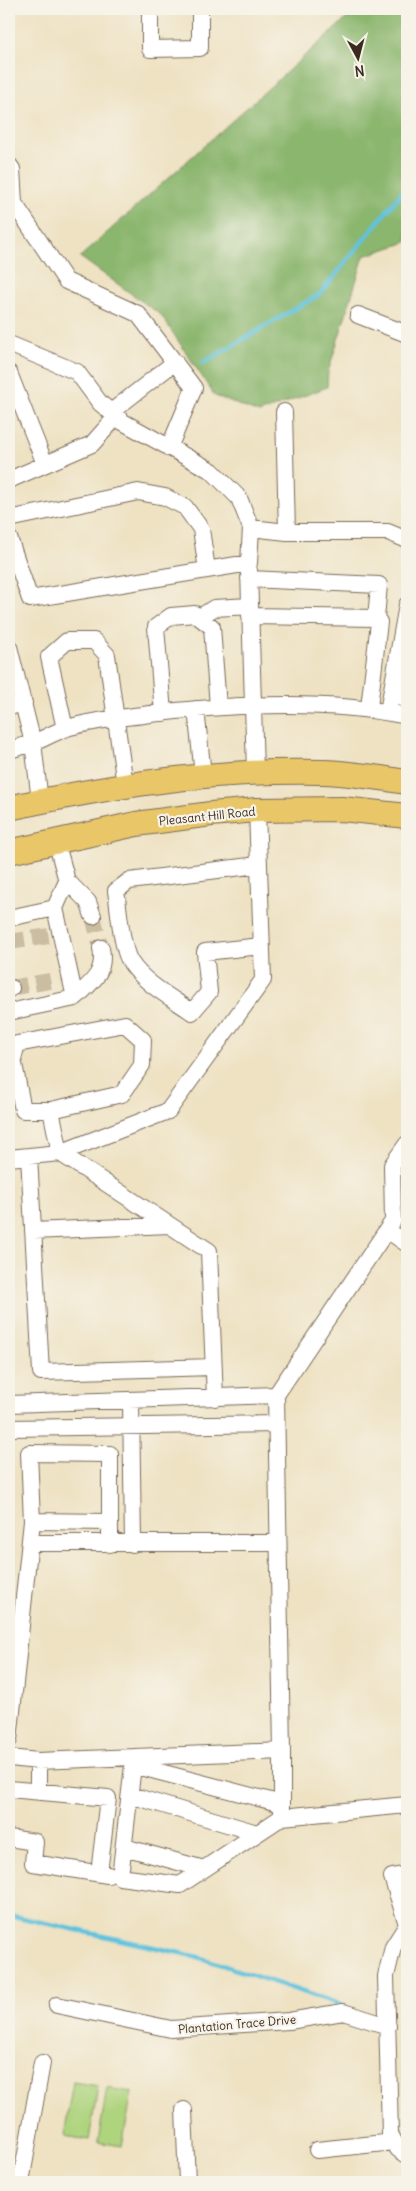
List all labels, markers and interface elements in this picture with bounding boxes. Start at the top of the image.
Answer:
north arrow [334,32,384,82]
text: N [354,61,365,80]
street label: Pleasant Hill Road [158,803,256,829]
street label: Plantation Trace Drive [177,2011,297,2037]

